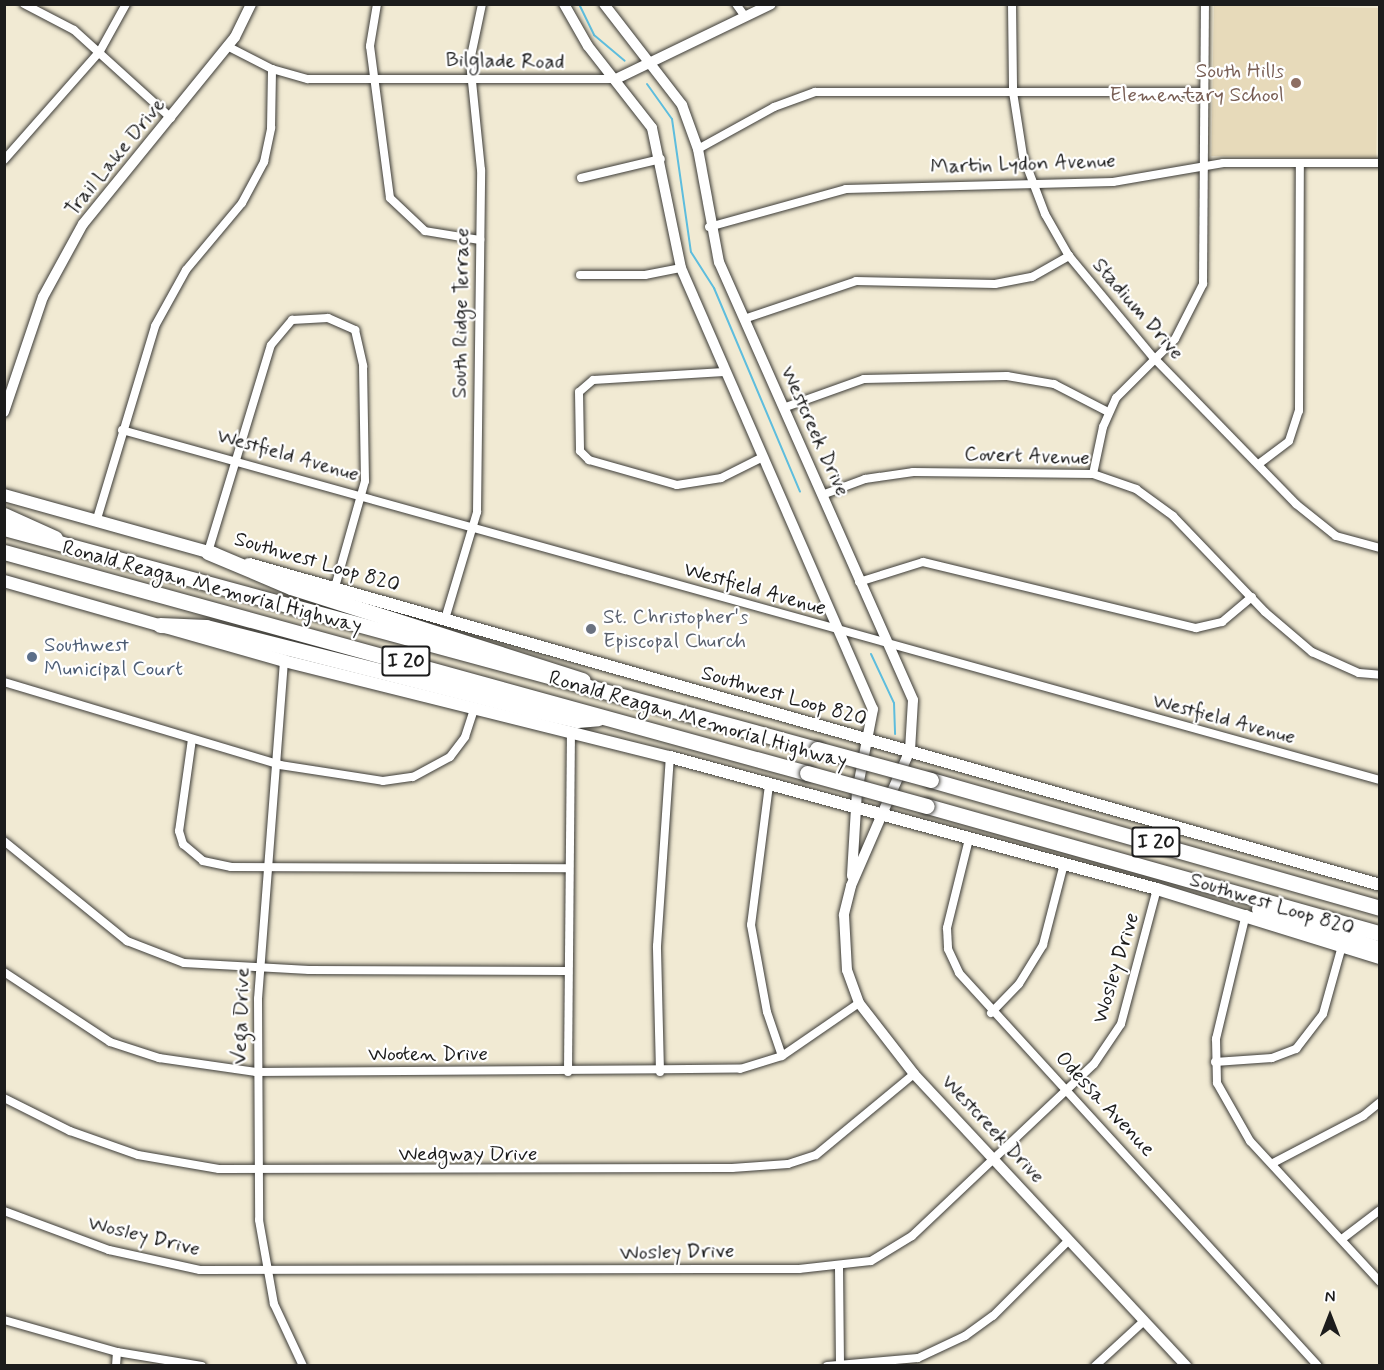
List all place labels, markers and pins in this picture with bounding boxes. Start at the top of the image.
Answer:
place label: South Hills Elementary School [1109,58,1284,108]
marker: South Hills Elementary School [1289,76,1303,90]
place label: St. Christopher's Episcopal Church [603,604,751,654]
marker: St. Christopher's Episcopal Church [584,622,598,636]
place label: Southwest Municipal Court [44,632,183,682]
marker: Southwest Municipal Court [25,650,39,664]

